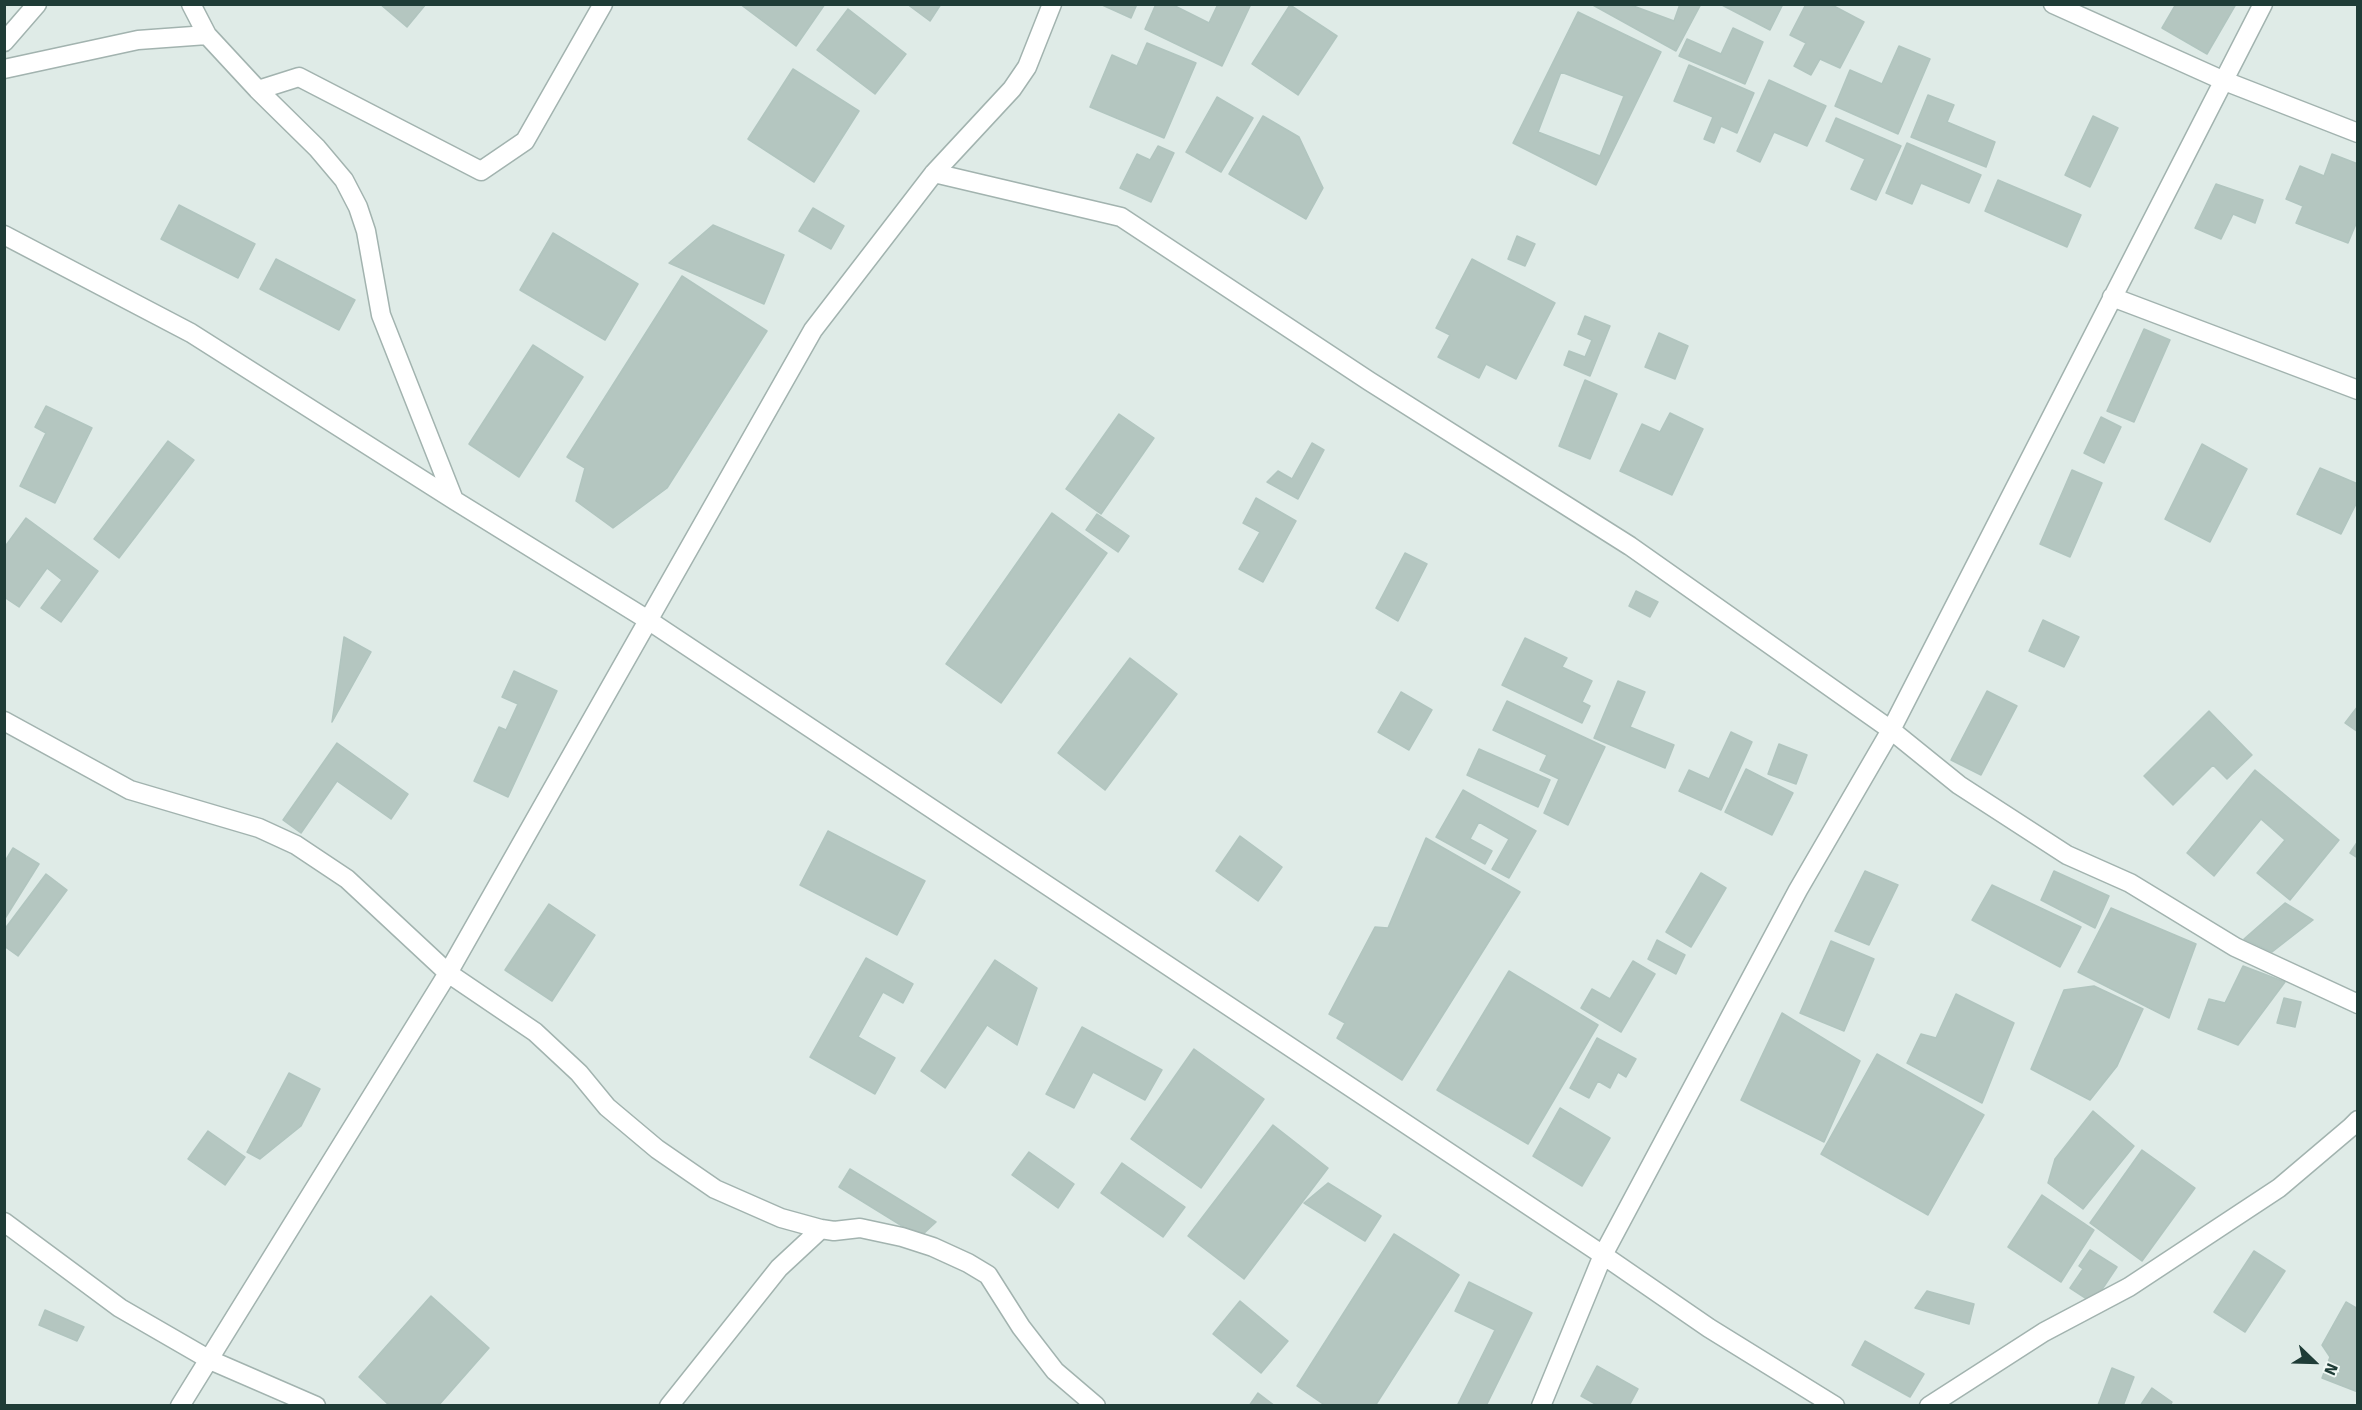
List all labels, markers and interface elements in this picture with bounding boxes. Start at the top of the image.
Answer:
north arrow [2284,1332,2344,1392]
text: N [2319,1360,2342,1378]

